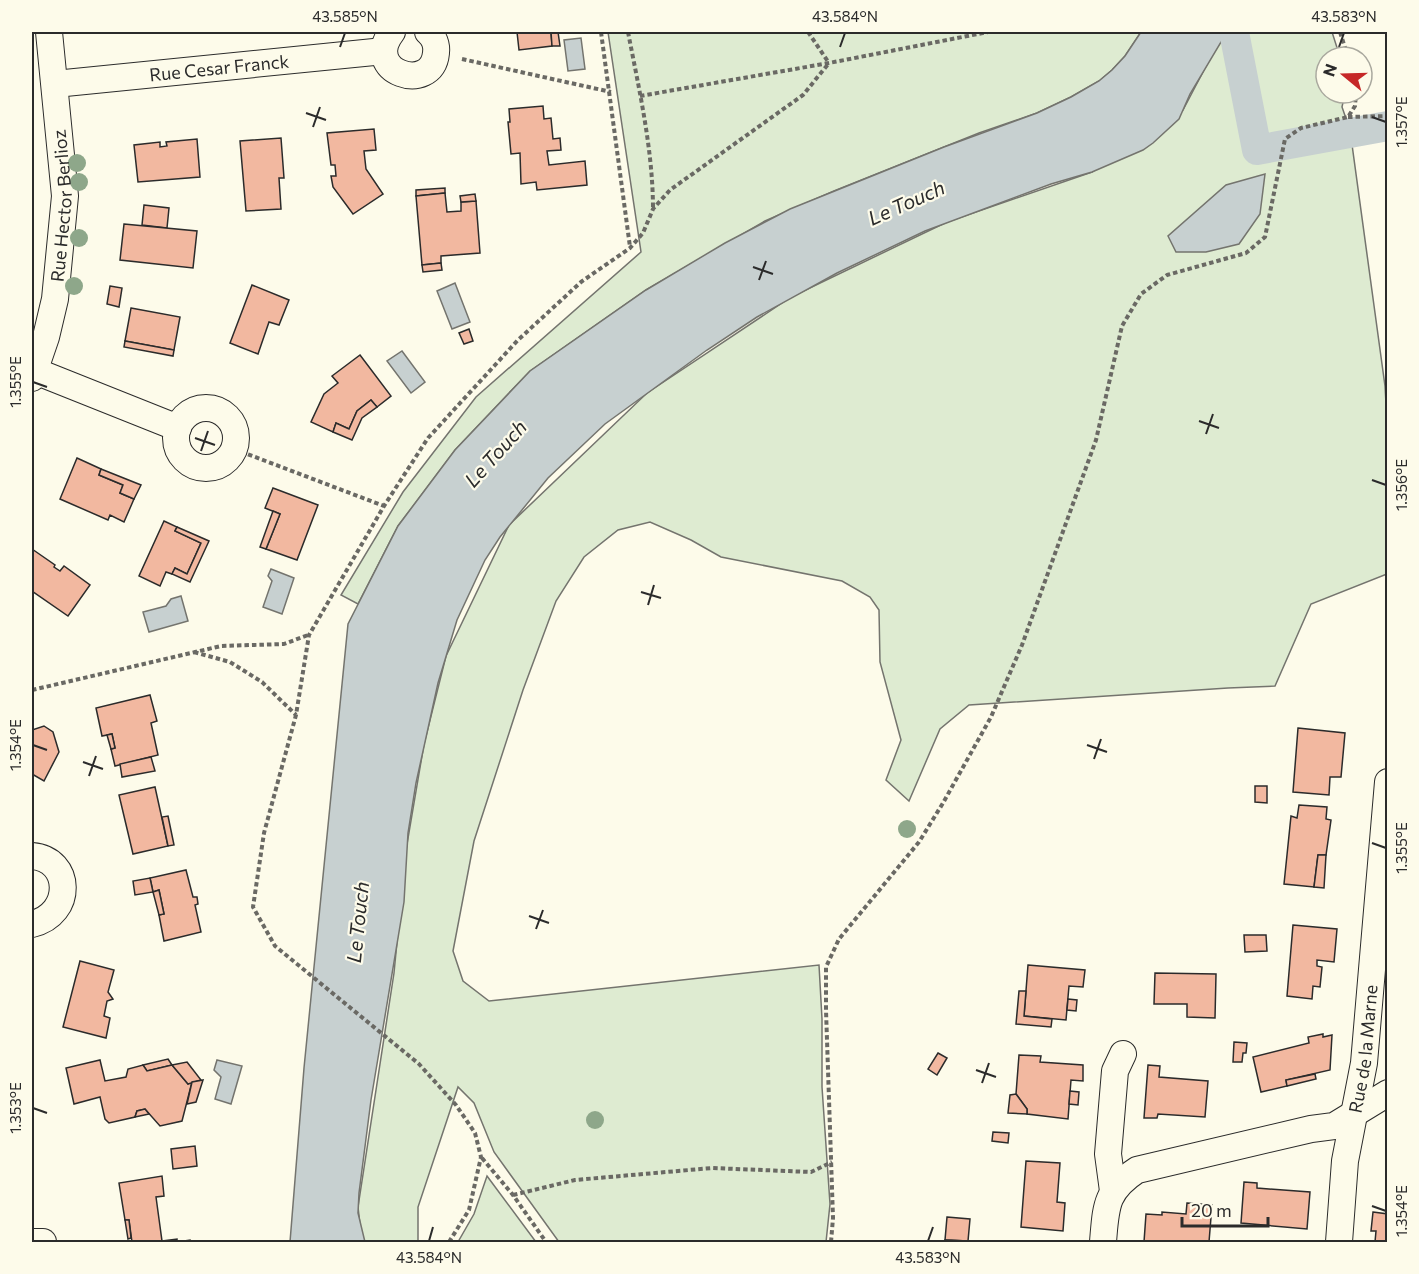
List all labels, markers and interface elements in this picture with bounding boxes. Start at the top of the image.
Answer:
text: 43.585°N [312,7,378,25]
text: 43.584°N [812,7,878,25]
text: 43.583°N [1311,7,1377,25]
north arrow [1314,45,1374,105]
street label: Rue Cesar Franck [148,50,290,85]
text: N [1318,61,1340,79]
text: 1.357°E [1392,96,1410,148]
street label: Rue Hector Berlioz [46,129,76,283]
water label: Le Touch [864,174,948,230]
text: 1.355°E [6,356,24,408]
water label: Le Touch [459,415,531,491]
text: 1.356°E [1392,459,1410,511]
text: 1.354°E [6,719,24,771]
text: 1.355°E [1392,822,1410,874]
water label: Le Touch [341,880,373,964]
street label: Rue de la Marne [1344,984,1382,1115]
text: 1.353°E [6,1082,24,1134]
text: 1.354°E [1392,1185,1410,1237]
scale bar [1182,1190,1268,1228]
text: 20 m [1191,1199,1232,1221]
text: 43.584°N [396,1248,462,1266]
text: 43.583°N [895,1248,961,1266]

